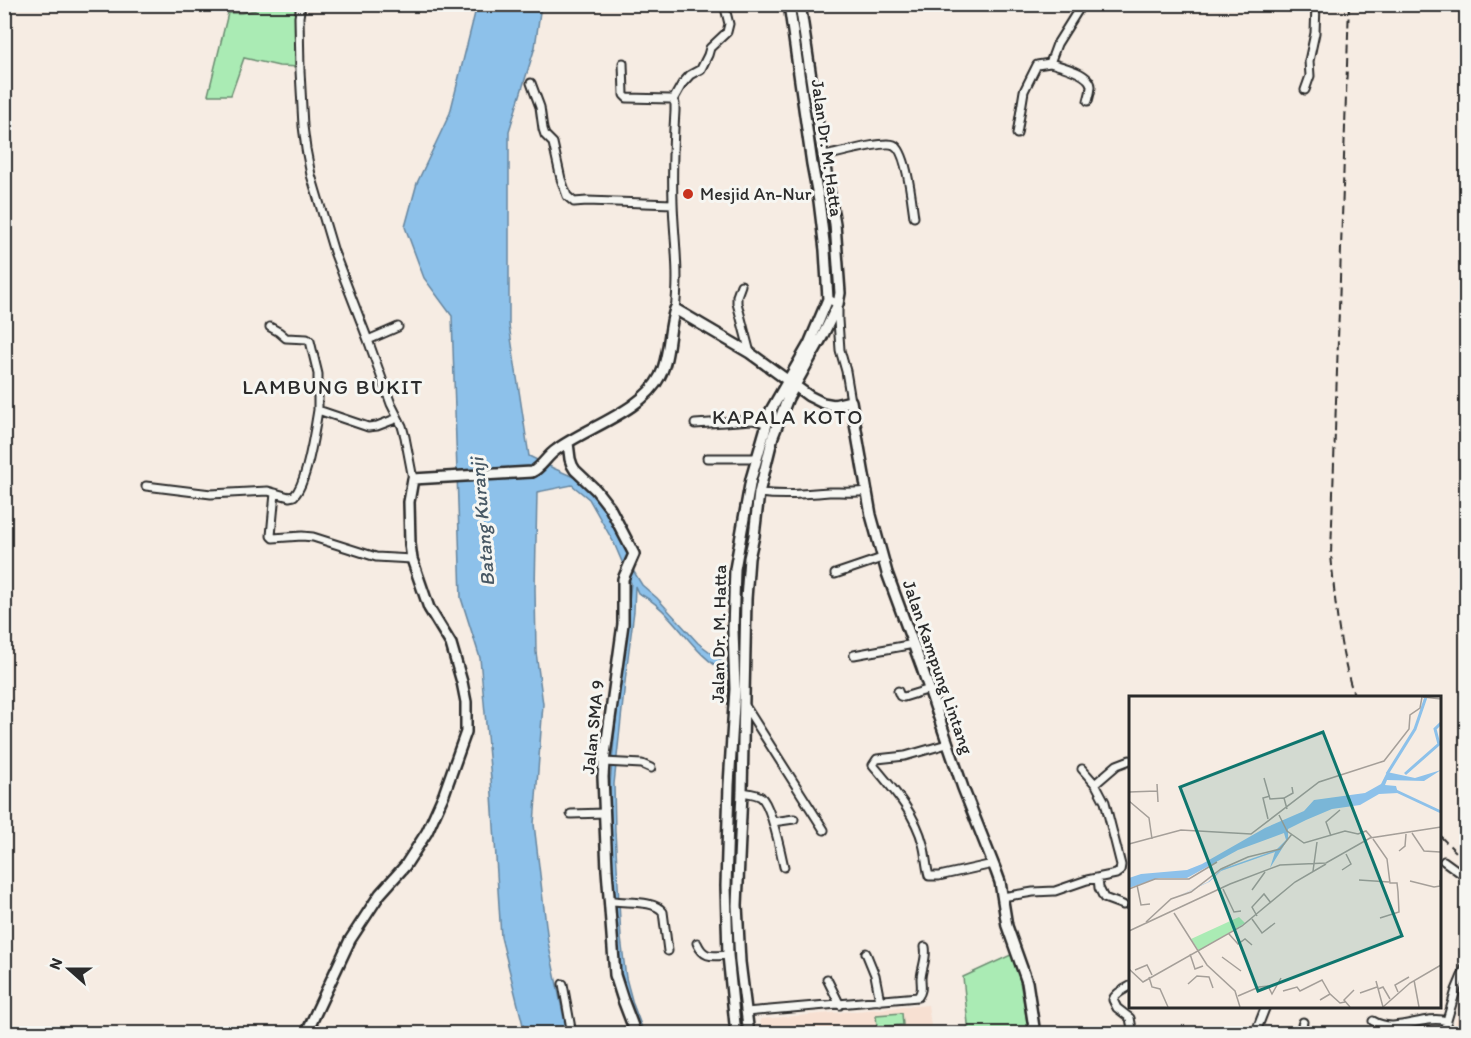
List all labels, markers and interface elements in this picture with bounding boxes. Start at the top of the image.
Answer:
street label: Jalan Dr. M. Hatta [806,78,848,218]
place label: Mesjid An-Nur [700,183,812,205]
marker: Mesjid An-Nur [681,187,695,201]
district label: LAMBUNG BUKIT [242,374,424,399]
district label: KAPALA KOTO [712,404,864,429]
water label: Batang Kuranji [464,455,500,587]
street label: Jalan Dr. M. Hatta [707,564,731,703]
street label: Jalan Kampung Lintang [898,577,978,758]
street label: Jalan SMA 9 [577,679,609,775]
inset map [1129,696,1441,1008]
north arrow [39,939,99,999]
text: N [45,955,66,972]

